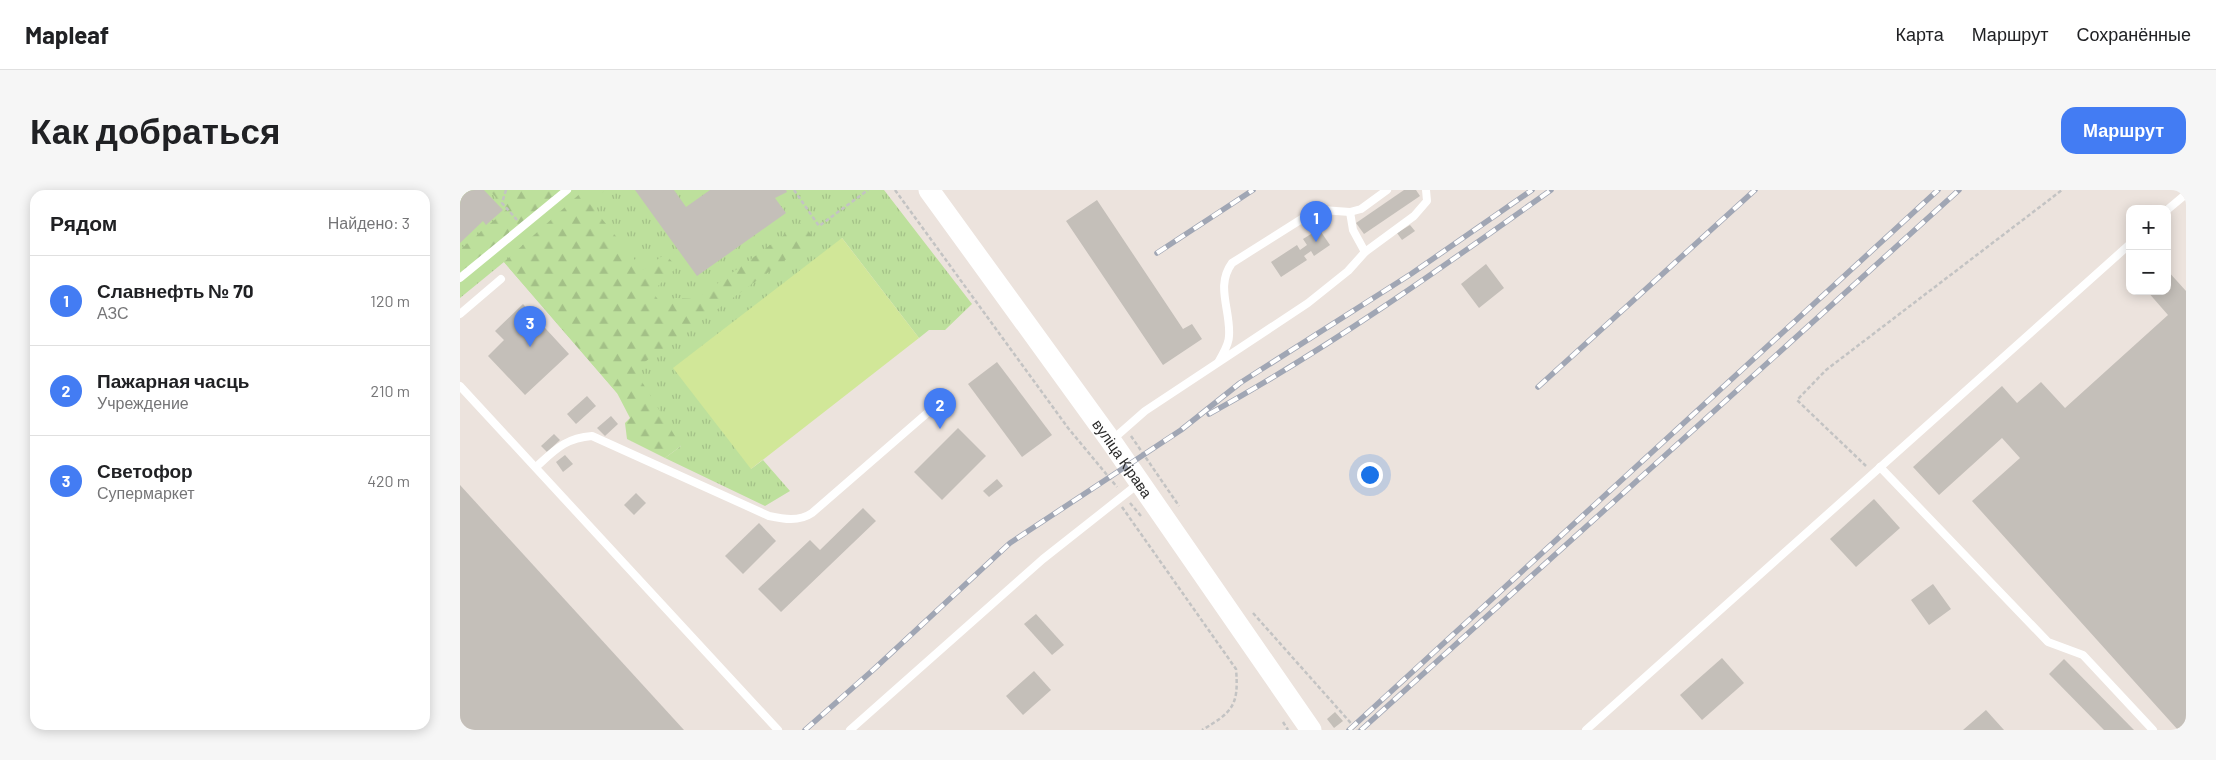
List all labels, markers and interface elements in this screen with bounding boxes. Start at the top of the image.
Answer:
text: Mapleaf [25,20,109,49]
text: Карта [1896,23,1944,45]
text: Маршрут [1972,23,2048,45]
text: Сохранённые [2076,23,2191,45]
button: Маршрут [2061,107,2186,154]
text: Как добраться [30,109,280,151]
pin: 1 [1300,201,1332,242]
map controls [2126,205,2171,295]
button: + [2126,205,2171,250]
text: Рядом [50,210,117,235]
text: Найдено: 3 [328,213,410,232]
button: − [2126,250,2171,295]
text: Славнефть № 70 [97,279,253,302]
text: 1 [63,291,69,310]
text: 120 m [370,291,410,310]
text: АЗС [97,303,129,322]
pin: 3 [514,306,546,347]
text: Пажарная часць [97,369,250,392]
text: 2 [62,381,70,400]
text: 210 m [371,381,410,400]
pin: 2 [924,388,956,429]
text: Учреждение [97,393,189,412]
street label: вуліца Кірава [1089,416,1157,502]
text: Светофор [97,459,193,482]
your location [1357,462,1383,488]
text: 3 [62,471,70,490]
text: 420 m [367,471,410,490]
text: Супермаркет [97,483,195,502]

